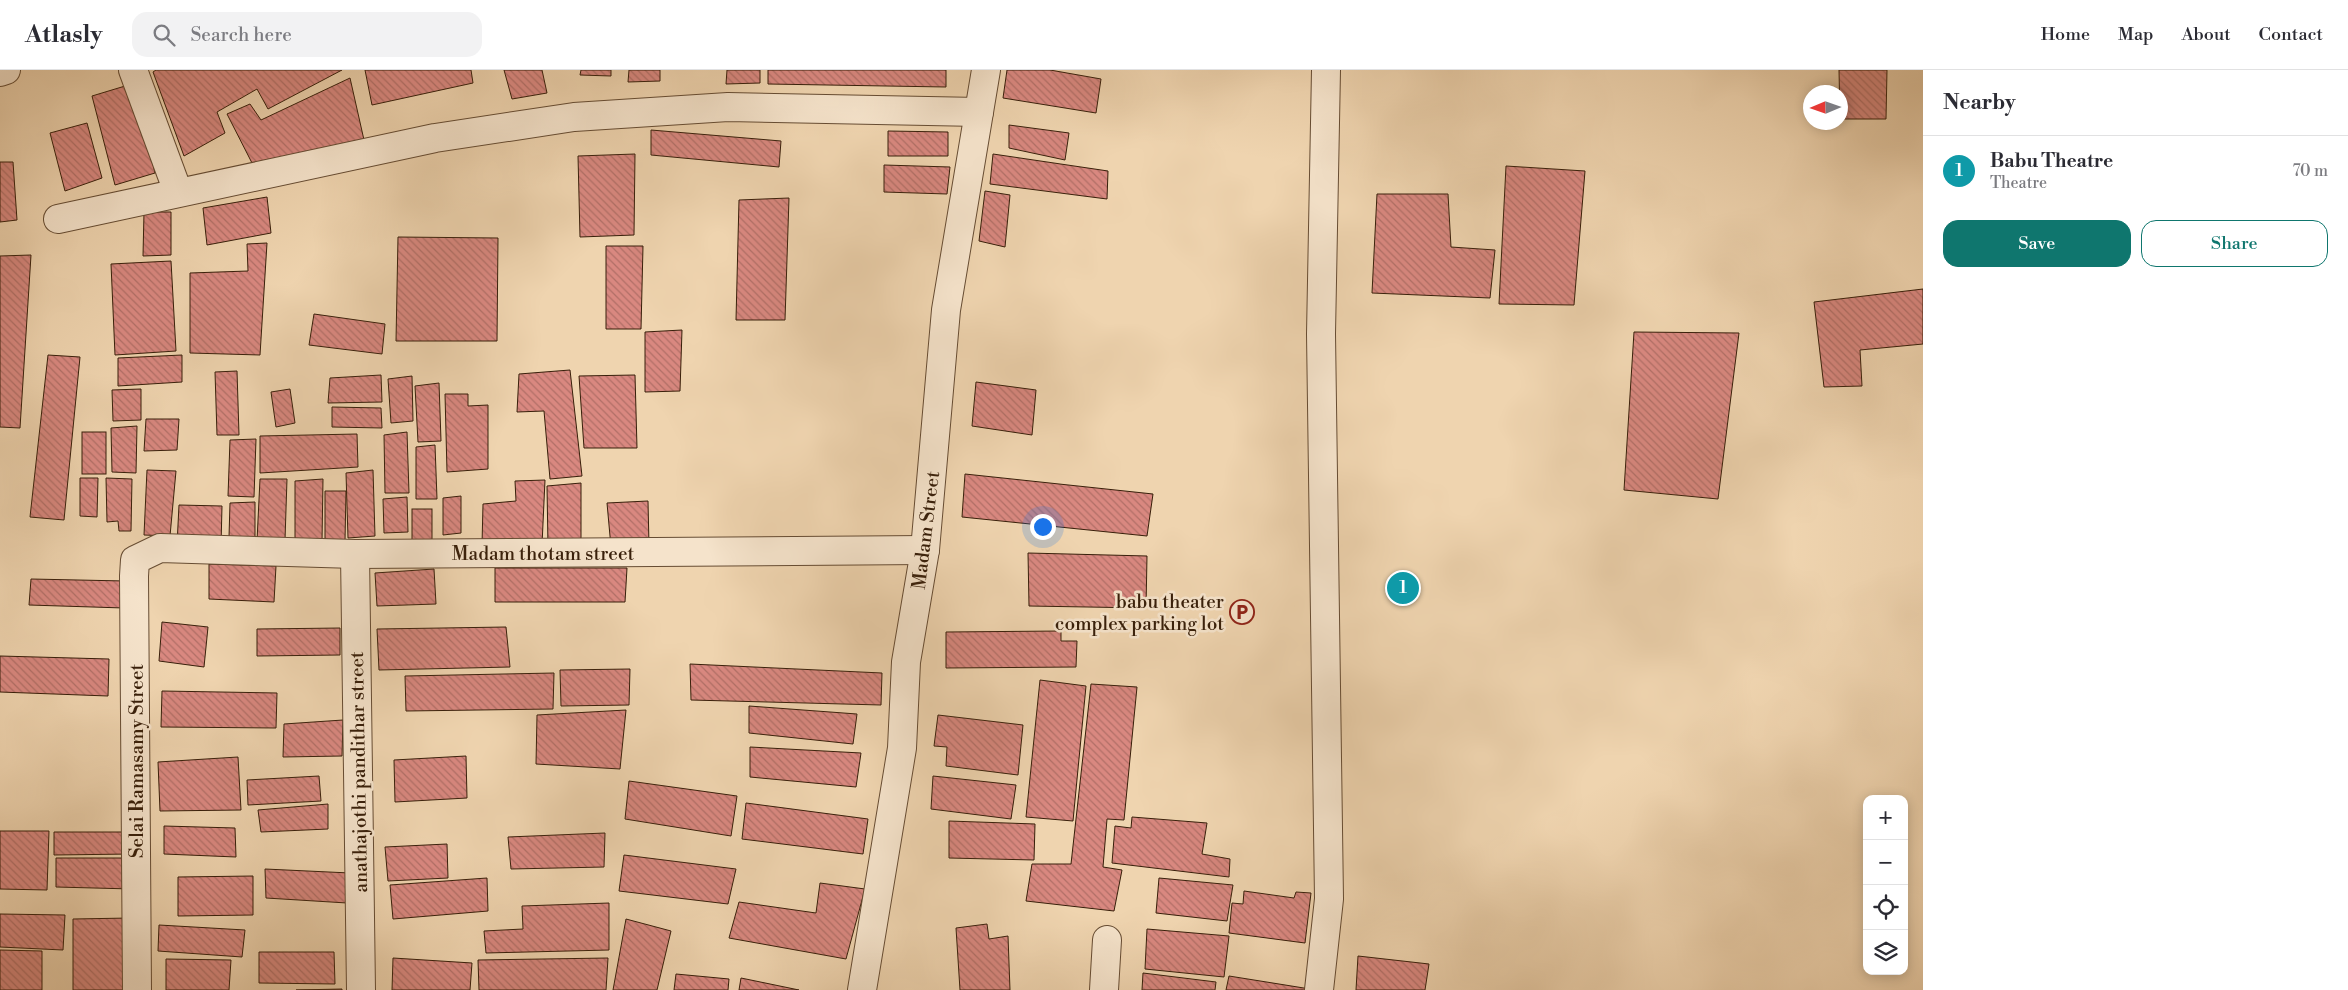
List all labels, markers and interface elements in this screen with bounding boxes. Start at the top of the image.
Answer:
search box [132,12,482,57]
text: Atlasly [25,20,102,50]
icon: search [150,21,178,49]
text: Search here [190,23,292,47]
text: Home [2041,23,2090,46]
text: Map [2118,23,2154,46]
text: About [2182,23,2231,46]
text: Contact [2259,23,2323,46]
north arrow [1803,85,1848,130]
text: Nearby [1943,90,2016,116]
text: Babu Theatre [1990,149,2113,173]
text: 1 [1955,161,1963,181]
text: 70 m [2292,161,2328,181]
text: Theatre [1990,173,2047,193]
button: Save [1943,220,2131,267]
button: Share [2141,220,2328,267]
street label: Madam Street [907,469,945,591]
your location [1030,514,1056,540]
street label: Madam thotam street [452,542,635,566]
pin: 1 [1387,569,1419,607]
place label: babu theater complex parking lot [1055,590,1224,636]
parking icon: babu theater complex parking lot [1229,599,1255,625]
street label: anathajothi pandithar street [345,651,373,893]
street label: Selai Ramasamy Street [125,663,149,858]
map controls [1863,795,1908,975]
button: + [1863,795,1908,840]
button: − [1863,840,1908,885]
button: locate [1863,885,1908,930]
button: layers [1863,930,1908,975]

